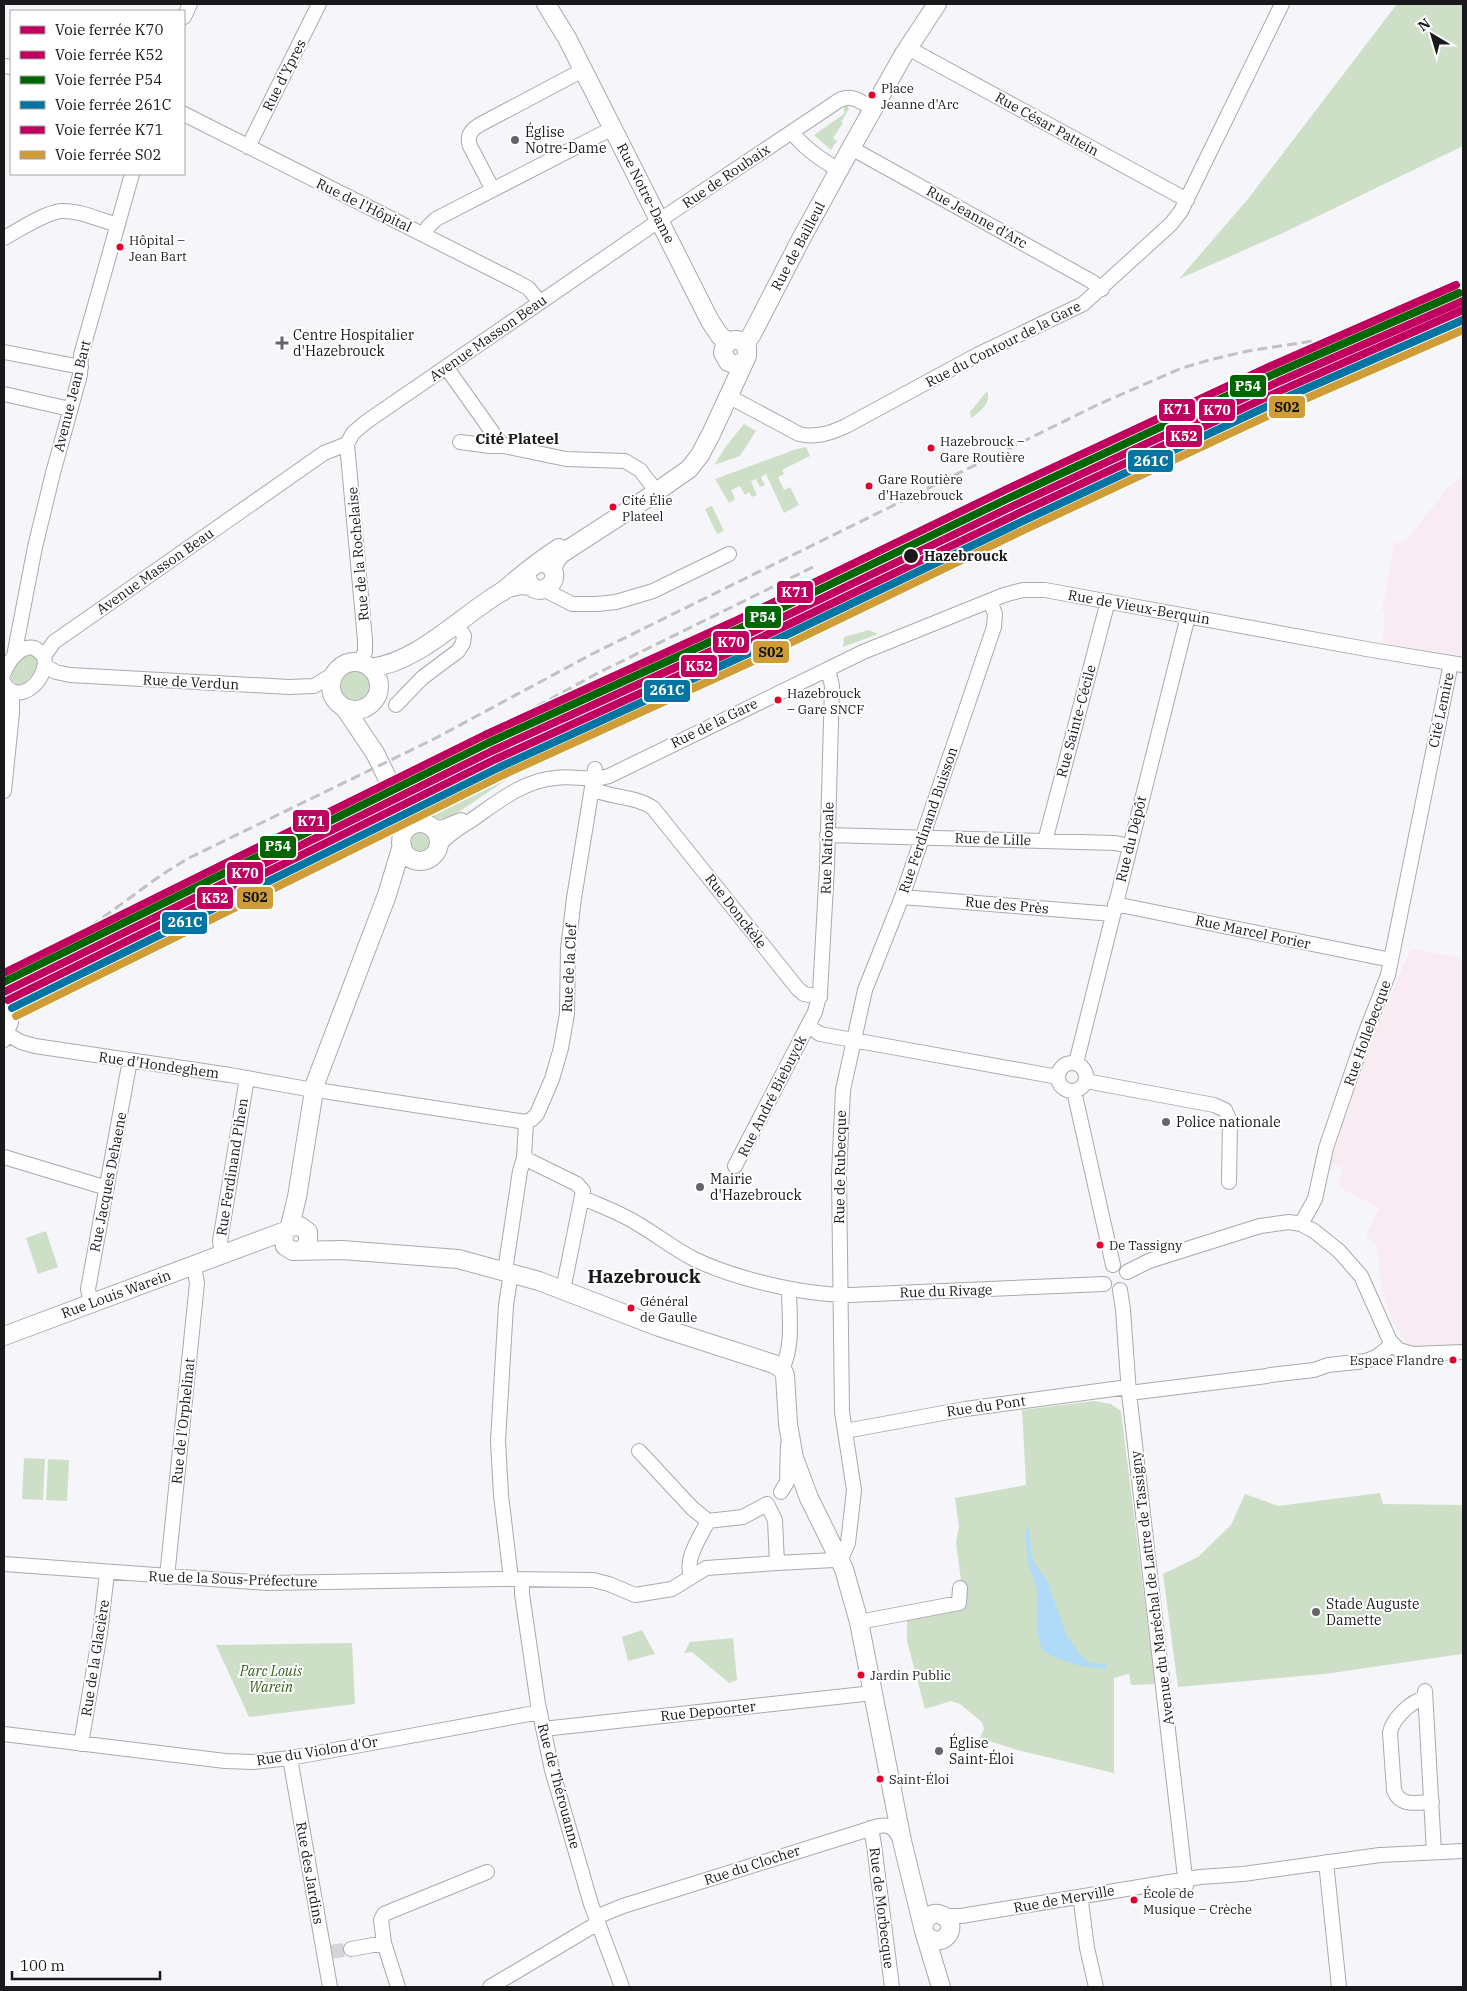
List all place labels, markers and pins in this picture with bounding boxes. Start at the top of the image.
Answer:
place label: Place Jeanne d'Arc [881,80,959,113]
marker: Place Jeanne d'Arc [867,90,877,100]
place label: Église Notre-Dame [525,122,606,157]
marker: Église Notre-Dame [509,134,521,146]
place label: Hôpital – Jean Bart [129,232,187,265]
marker: Hôpital – Jean Bart [115,242,125,252]
place label: Centre Hospitalier d'Hazebrouck [293,326,415,360]
marker: Centre Hospitalier d'Hazebrouck [275,336,289,350]
place label: Hazebrouck – Gare Routière [940,433,1025,466]
marker: Hazebrouck – Gare Routière [926,443,936,453]
place label: Gare Routière d'Hazebrouck [878,471,963,504]
marker: Gare Routière d'Hazebrouck [864,481,874,491]
place label: Cité Élie Plateel [622,492,672,525]
marker: Cité Élie Plateel [608,502,618,512]
marker: Hazebrouck [902,547,920,565]
place label: Hazebrouck [924,547,1008,565]
place label: Hazebrouck – Gare SNCF [787,685,864,718]
marker: Hazebrouck – Gare SNCF [773,695,783,705]
place label: Police nationale [1176,1113,1281,1131]
marker: Police nationale [1160,1116,1172,1128]
place label: Mairie d'Hazebrouck [710,1170,802,1204]
marker: Mairie d'Hazebrouck [694,1181,706,1193]
place label: De Tassigny [1109,1237,1182,1254]
marker: De Tassigny [1095,1240,1105,1250]
place label: Général de Gaulle [640,1293,697,1326]
marker: Général de Gaulle [626,1303,636,1313]
place label: Espace Flandre [1349,1352,1444,1369]
marker: Espace Flandre [1448,1355,1458,1365]
place label: Stade Auguste Damette [1326,1595,1420,1629]
marker: Stade Auguste Damette [1310,1606,1322,1618]
place label: Jardin Public [870,1667,951,1684]
marker: Jardin Public [856,1670,866,1680]
place label: Église Saint-Éloi [949,1733,1014,1768]
marker: Église Saint-Éloi [933,1745,945,1757]
place label: Saint-Éloi [889,1771,949,1788]
marker: Saint-Éloi [875,1774,885,1784]
place label: École de Musique – Crèche [1143,1885,1252,1918]
marker: École de Musique – Crèche [1129,1895,1139,1905]

